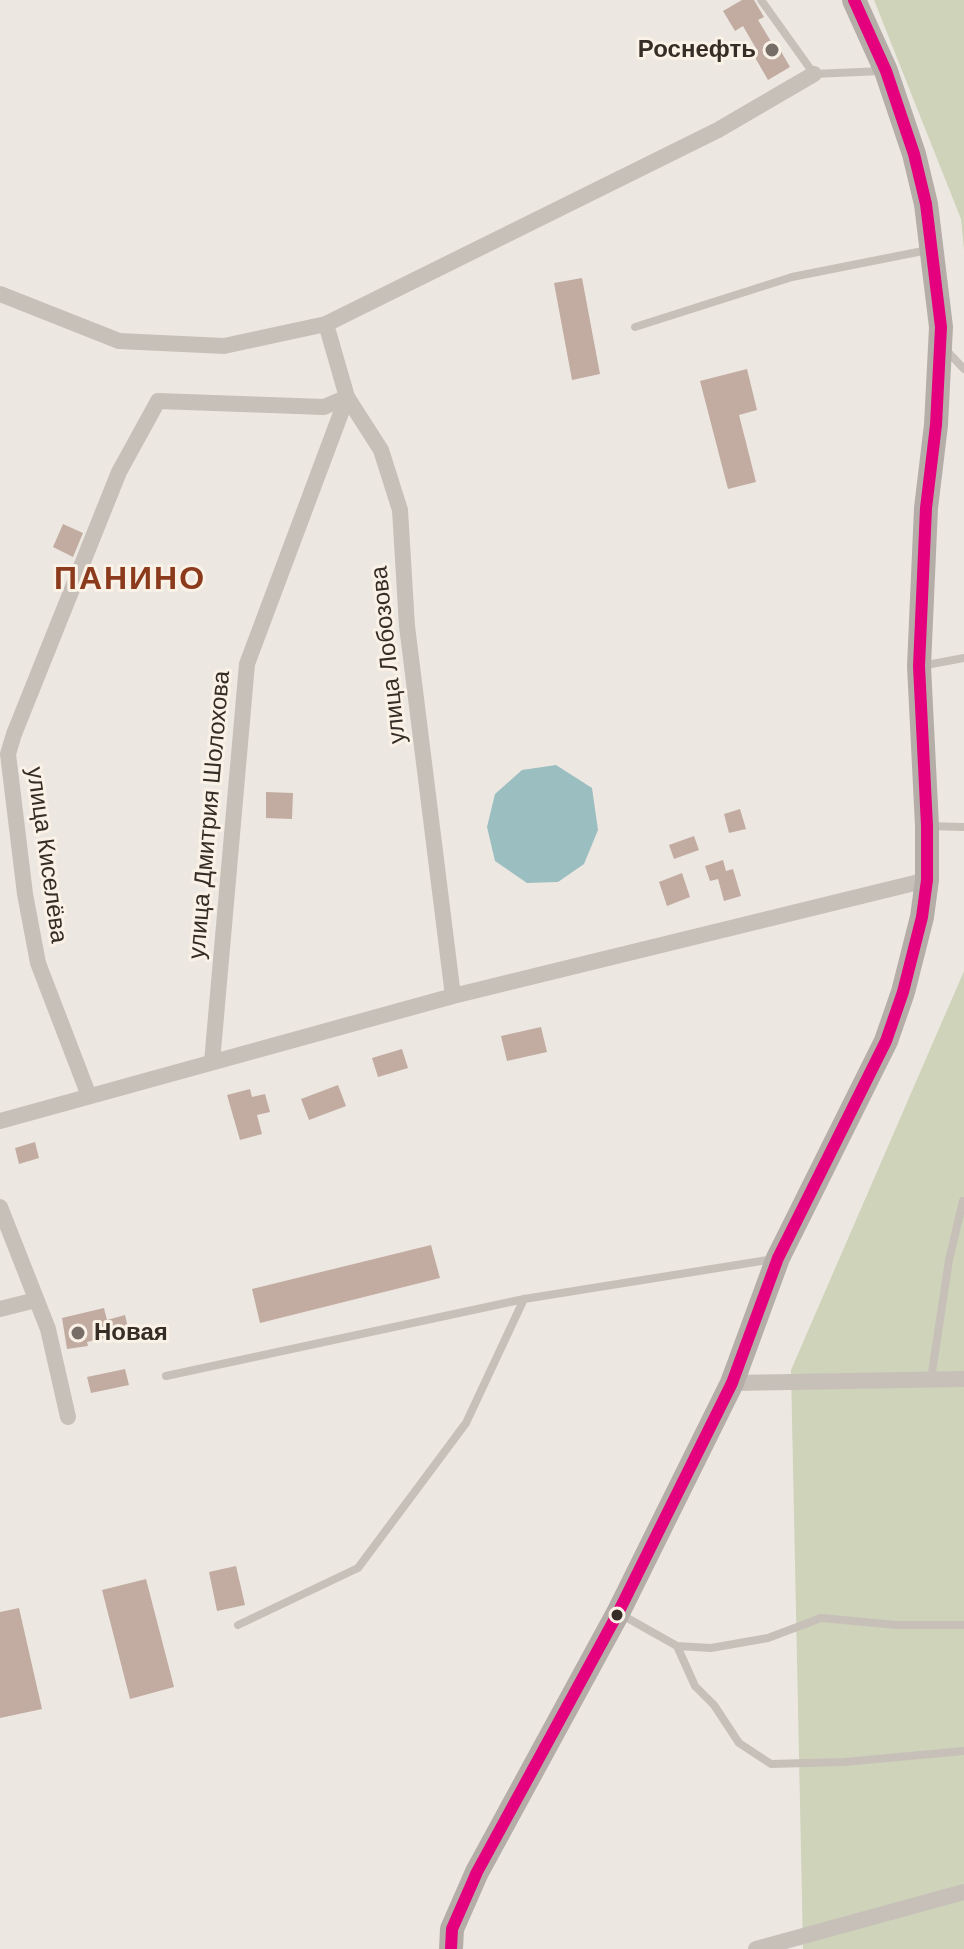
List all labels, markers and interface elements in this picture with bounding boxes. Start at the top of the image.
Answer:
place label: Роснефть [638,36,756,64]
marker: Роснефть [763,41,781,59]
district label: ПАНИНО [54,561,206,599]
street label: улица Лобозова [365,565,413,745]
street label: улица Дмитрия Шолохова [183,670,237,960]
street label: улица Киселёва [19,765,73,945]
place label: Новая [94,1319,168,1347]
marker: Новая [69,1324,87,1342]
unlabelled marker [609,1607,625,1623]

